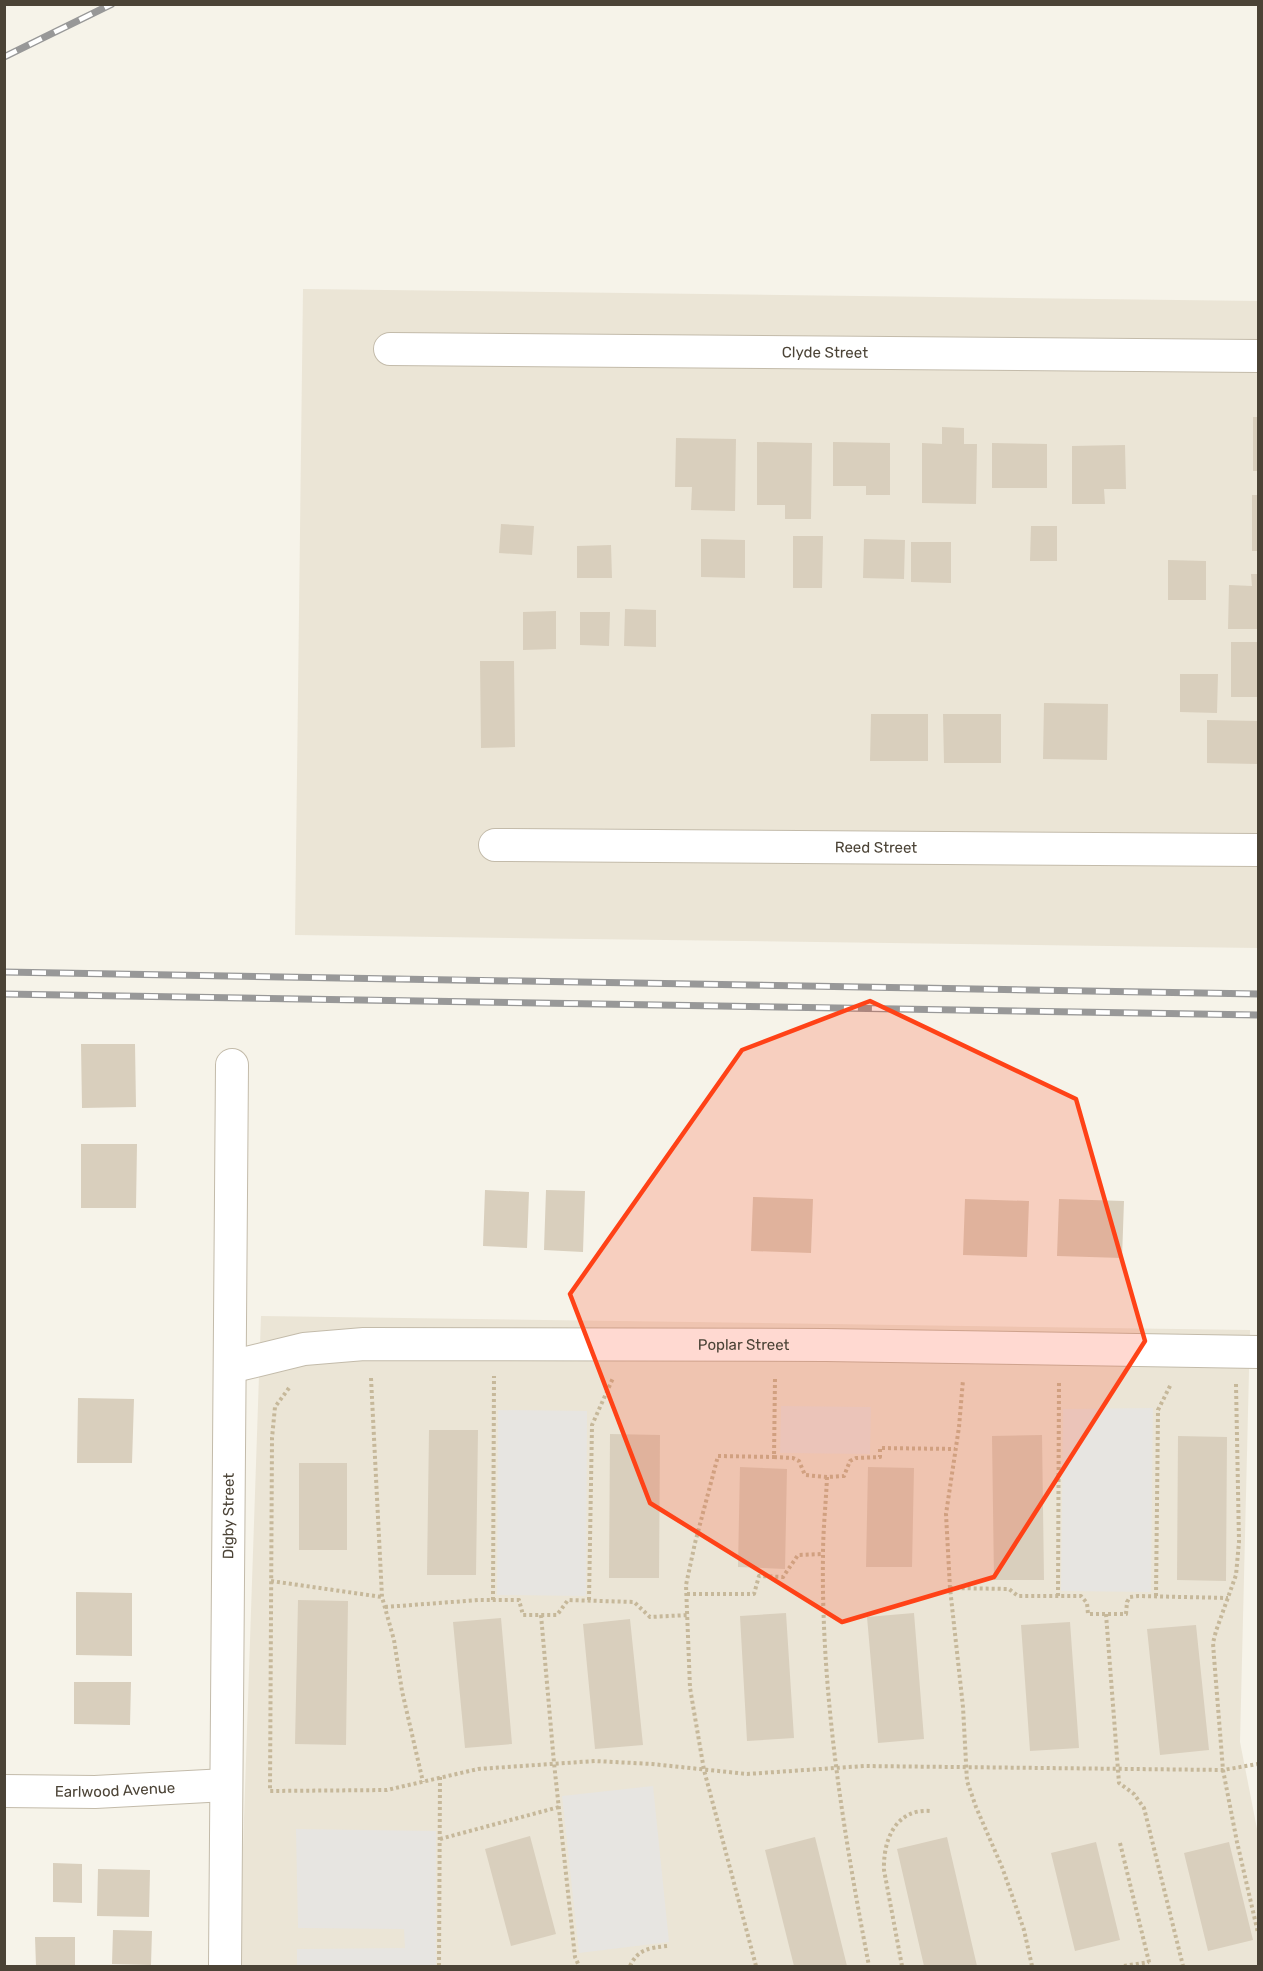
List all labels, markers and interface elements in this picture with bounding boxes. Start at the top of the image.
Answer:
street label: Clyde Street [782,343,868,362]
street label: Reed Street [835,838,917,857]
street label: Poplar Street [698,1336,790,1354]
street label: Digby Street [219,1473,238,1559]
street label: Earlwood Avenue [55,1779,176,1801]

